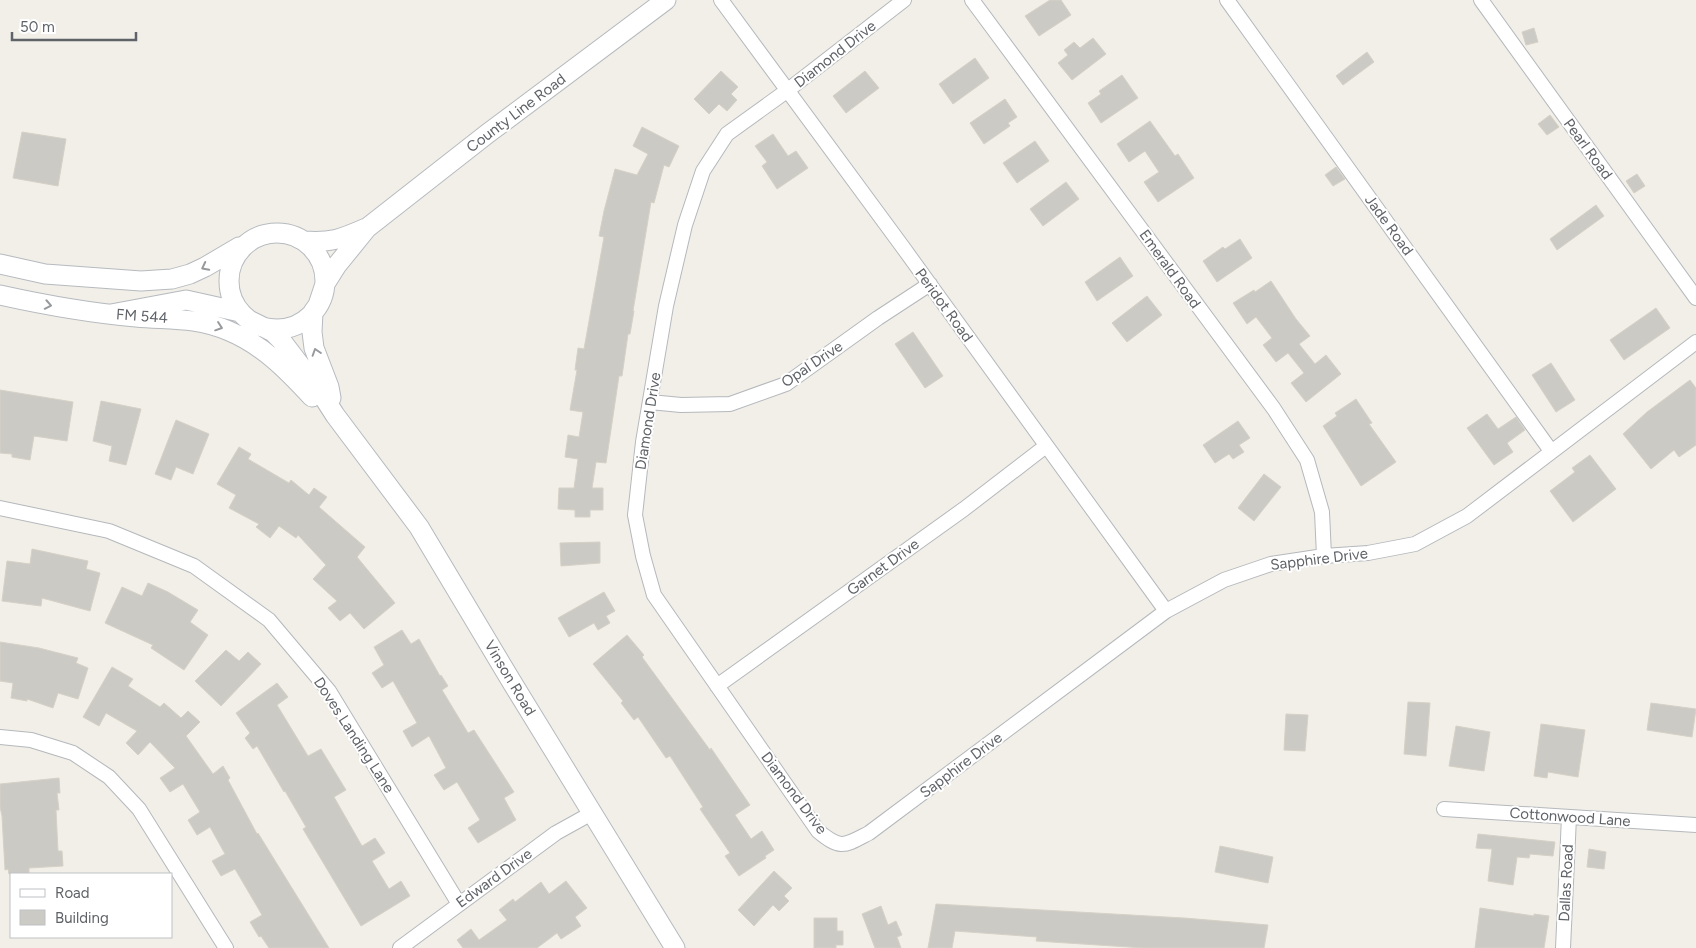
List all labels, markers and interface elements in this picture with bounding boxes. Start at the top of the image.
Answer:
scale bar [12,10,136,42]
street label: Diamond Drive [791,17,879,91]
text: 50 m [20,18,55,36]
street label: County Line Road [463,70,569,156]
street label: Pearl Road [1560,115,1616,183]
street label: Jade Road [1361,191,1417,259]
street label: Emerald Road [1135,226,1205,312]
one-way arrow [202,261,211,271]
street label: Peridot Road [911,265,977,345]
one-way arrow [43,299,52,310]
street label: FM 544 [116,305,168,327]
one-way arrow [214,321,223,331]
street label: Opal Drive [778,337,846,391]
one-way arrow [312,348,322,356]
street label: Diamond Drive [631,371,665,471]
street label: Garnet Drive [843,535,923,599]
street label: Sapphire Drive [1269,544,1369,574]
street label: Vinson Road [481,637,539,719]
street label: Doves Landing Lane [310,674,398,796]
street label: Sapphire Drive [916,728,1006,802]
street label: Diamond Drive [757,748,831,838]
street label: Cottonwood Lane [1509,804,1631,830]
street label: Dallas Road [1555,844,1577,922]
street label: Edward Drive [453,845,535,911]
legend [10,873,172,938]
text: Road [55,884,90,902]
text: Building [55,909,109,927]

